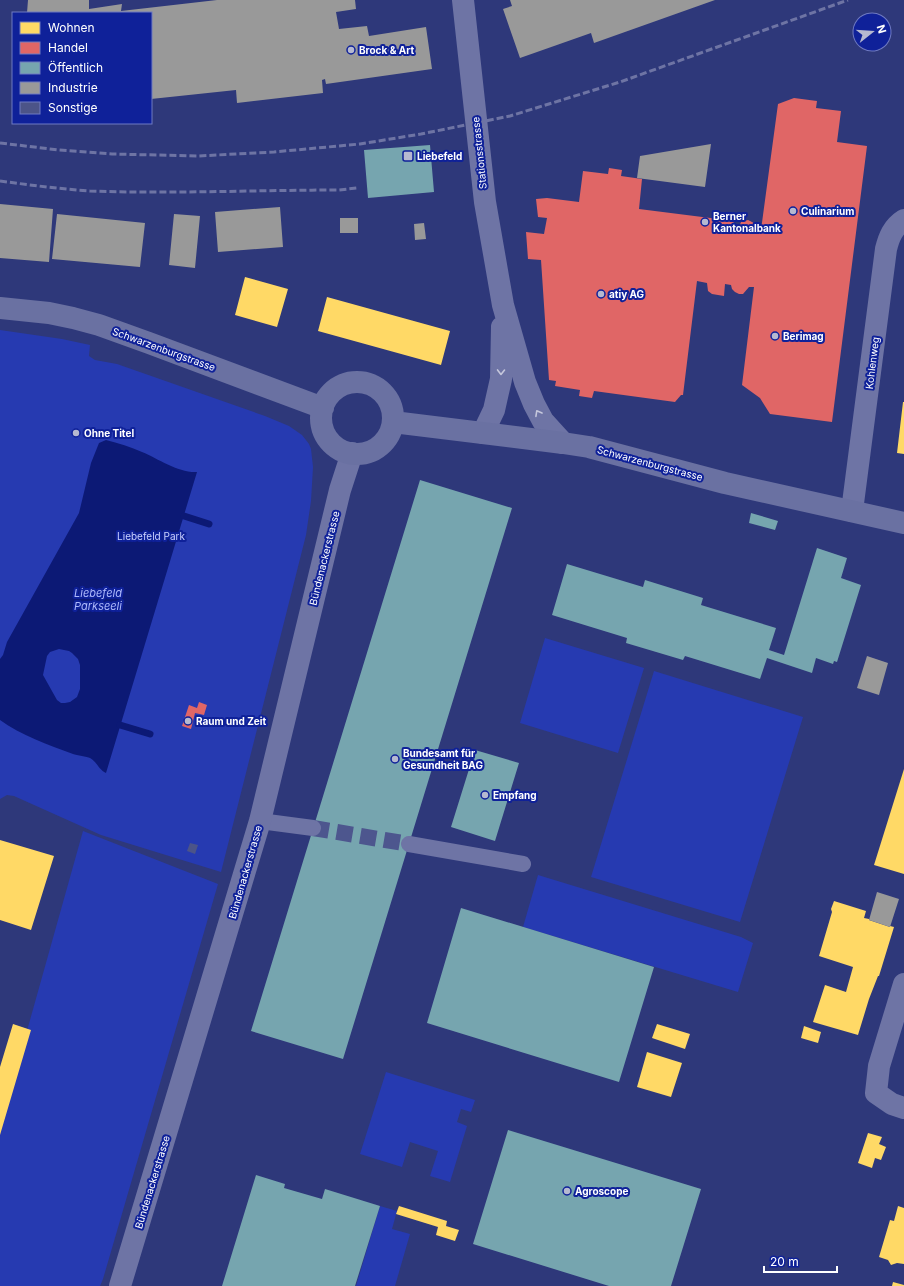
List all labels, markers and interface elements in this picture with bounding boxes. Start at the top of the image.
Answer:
legend [12,12,152,124]
north arrow [852,12,892,52]
text: Wohnen [48,20,95,35]
text: N [874,23,889,35]
text: Handel [48,40,88,55]
place label: Brock & Art [359,44,414,56]
marker: Brock & Art [346,45,356,55]
text: Öffentlich [48,60,103,75]
text: Industrie [48,80,98,95]
text: Sonstige [48,100,98,115]
street label: Stationsstrasse [469,116,489,190]
marker: Liebefeld [402,150,414,162]
place label: Liebefeld [417,150,462,162]
place label: Culinarium [801,205,854,217]
marker: Culinarium [788,206,798,216]
place label: Berner Kantonalbank [713,210,781,234]
marker: Berner Kantonalbank [700,217,710,227]
place label: atiy AG [609,288,645,301]
marker: atiy AG [596,289,606,299]
street label: Schwarzenburgstrasse [111,325,217,373]
place label: Berimag [783,330,824,343]
marker: Berimag [770,331,780,341]
street label: Kohlenweg [863,336,881,390]
one-way arrow [497,369,505,375]
one-way arrow [536,410,543,417]
place label: Ohne Titel [84,427,134,439]
marker: Ohne Titel [71,428,81,438]
street label: Schwarzenburgstrasse [596,443,704,483]
street label: Bündenackerstrasse [306,509,342,606]
park label: Liebefeld Park [117,530,185,542]
water label: Liebefeld Parkseeli [74,586,122,613]
place label: Raum und Zeit [196,715,266,727]
marker: Raum und Zeit [183,716,193,726]
place label: Bundesamt für Gesundheit BAG [403,747,483,771]
marker: Bundesamt für Gesundheit BAG [390,754,400,764]
place label: Empfang [493,789,537,802]
marker: Empfang [480,790,490,800]
street label: Bündenackerstrasse [226,824,264,920]
street label: Bündenackerstrasse [132,1134,172,1230]
place label: Agroscope [575,1185,628,1198]
marker: Agroscope [562,1186,572,1196]
scale bar [764,1248,837,1274]
text: 20 m [770,1254,799,1269]

